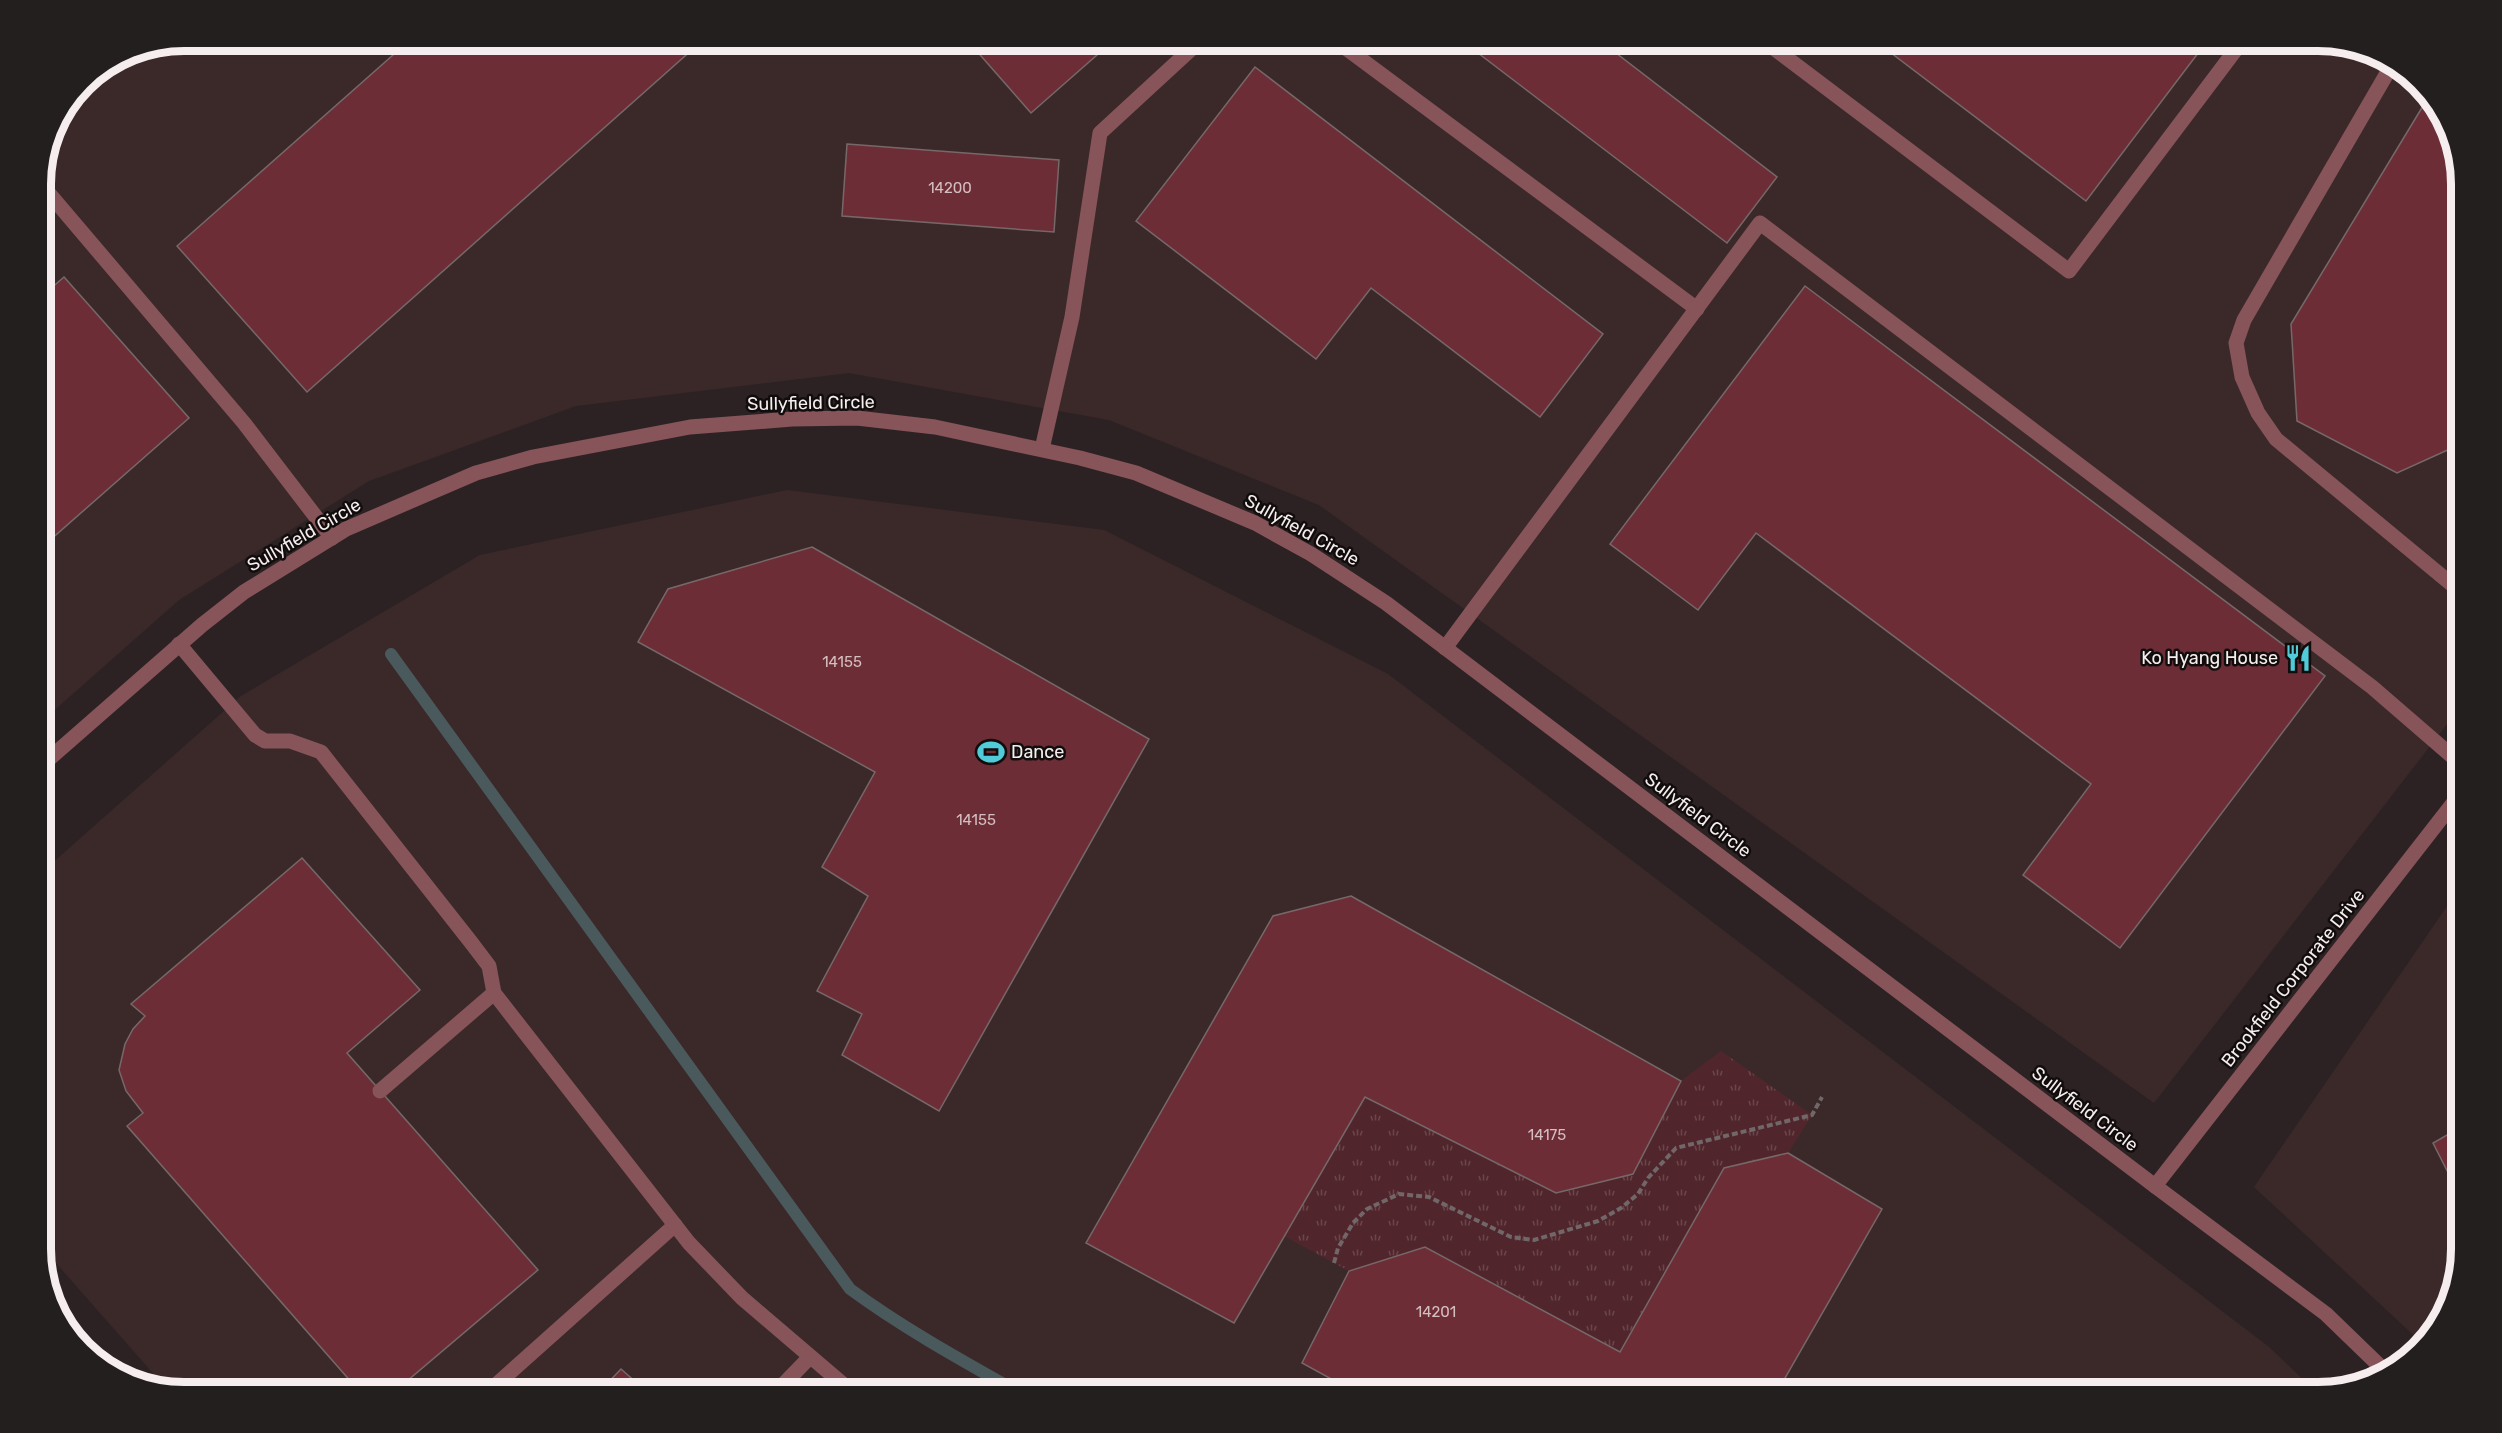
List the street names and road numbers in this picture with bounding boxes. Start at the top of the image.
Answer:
street label: Sullyfield Circle [747,391,875,415]
street label: Sullyfield Circle [1241,489,1363,571]
street label: Sullyfield Circle [243,494,365,576]
street label: Sullyfield Circle [1640,768,1756,862]
street label: Brookfield Corporate Drive [2217,885,2369,1071]
street label: Sullyfield Circle [2027,1062,2143,1156]

